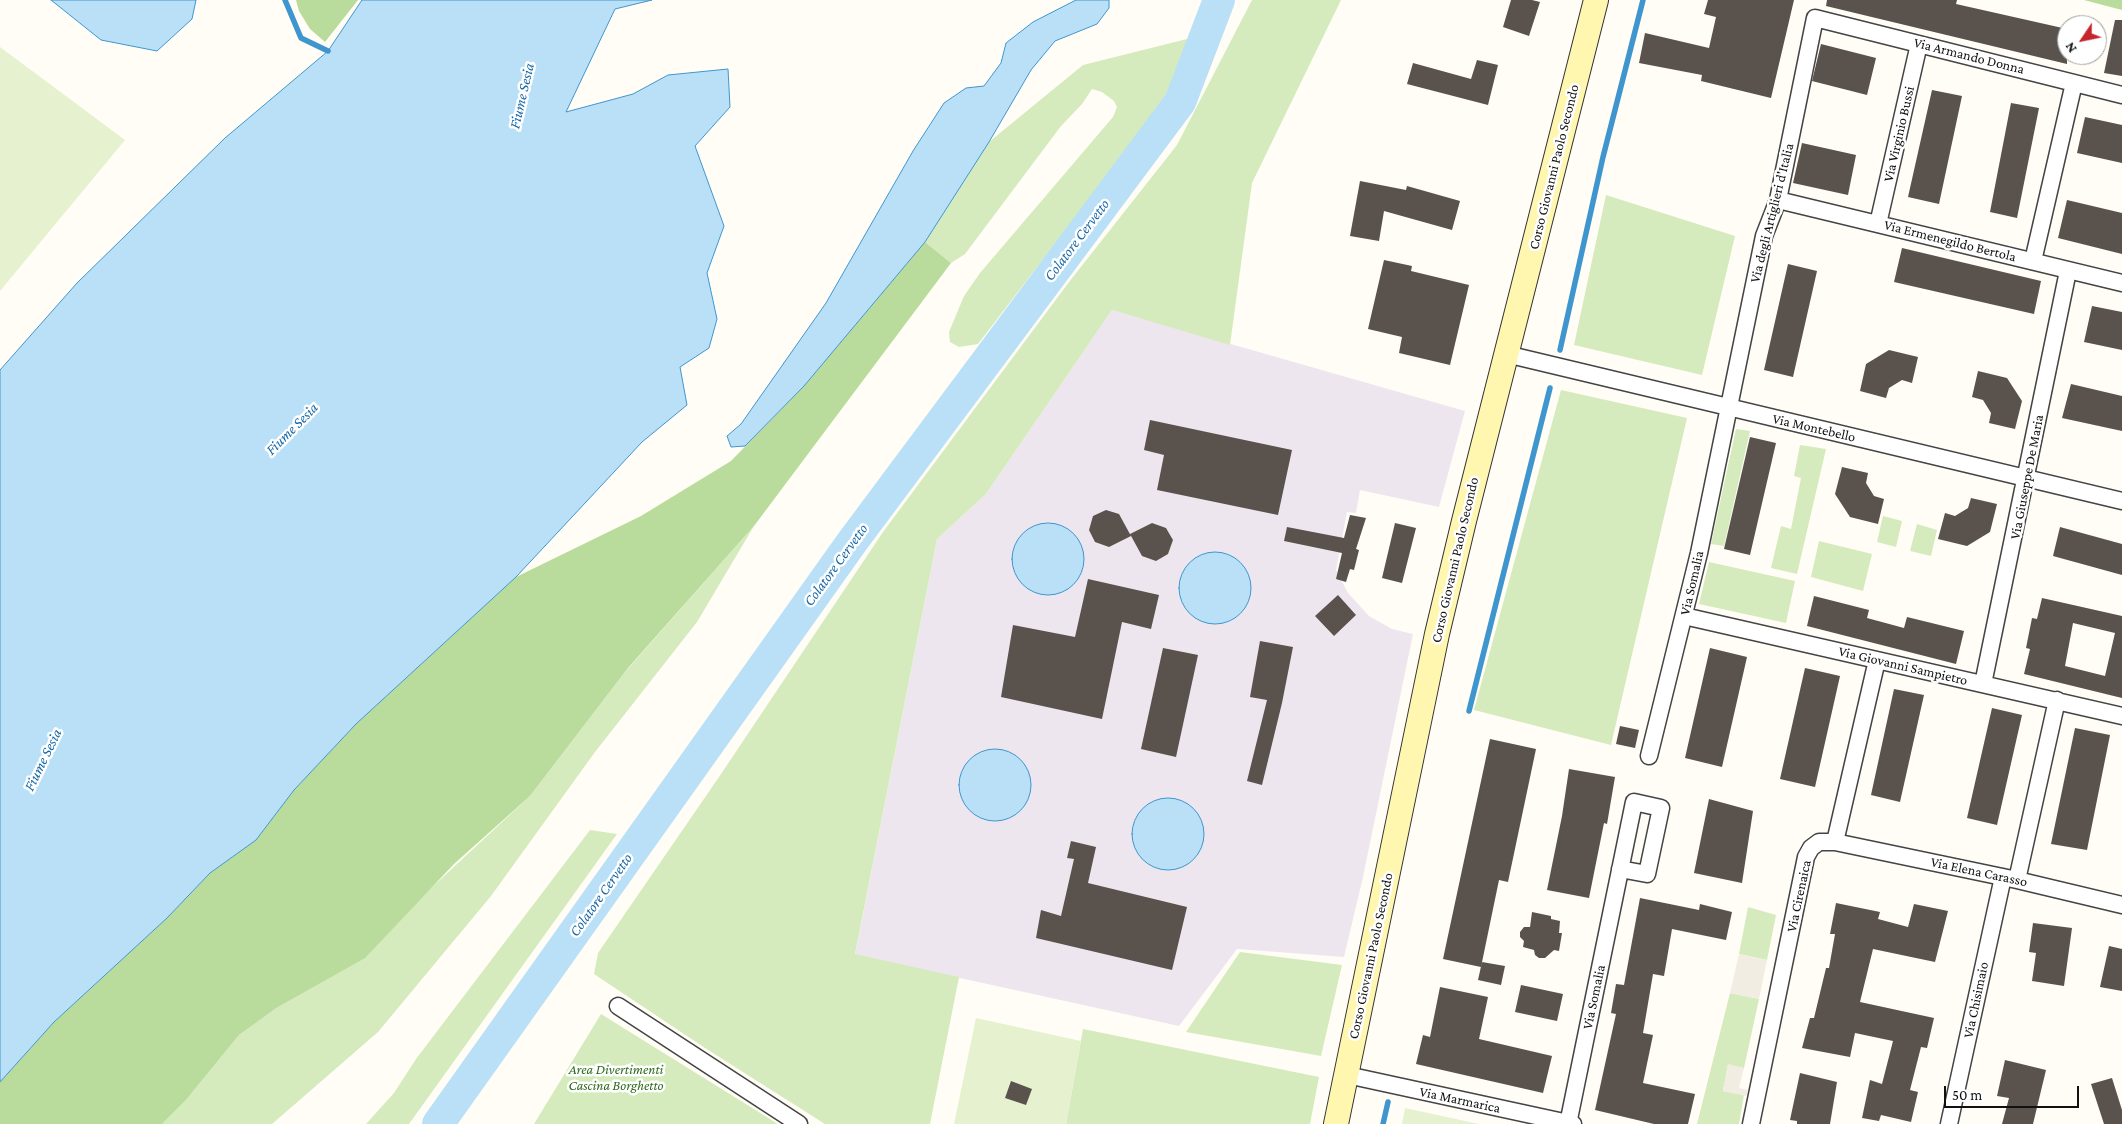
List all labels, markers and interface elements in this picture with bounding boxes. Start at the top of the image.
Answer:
north arrow [2057,15,2107,65]
street label: Via Armando Donna [1912,34,2026,78]
text: N [2061,39,2080,56]
water label: Fiume Sesia [506,61,538,131]
street label: Corso Giovanni Paolo Secondo [1525,83,1583,251]
street label: Via Virginio Bussi [1880,85,1918,183]
street label: Via degli Artiglieri d'Italia [1747,141,1797,285]
water label: Colatore Cervetto [1041,196,1113,284]
street label: Via Ermenegildo Bertola [1882,216,2018,266]
water label: Fiume Sesia [262,399,322,459]
street label: Via Montebello [1771,410,1857,446]
street label: Via Giuseppe De Maria [2007,413,2047,541]
street label: Corso Giovanni Paolo Secondo [1428,476,1482,644]
water label: Colatore Cervetto [800,520,872,610]
street label: Via Somalia [1676,549,1708,617]
street label: Via Giovanni Sampietro [1837,643,1969,689]
water label: Fiume Sesia [20,726,66,794]
water label: Colatore Cervetto [566,850,636,940]
street label: Via Elena Carasso [1929,854,2029,890]
street label: Via Cirenaica [1783,858,1815,934]
street label: Corso Giovanni Paolo Secondo [1345,871,1397,1041]
street label: Via Chisimaio [1960,960,1992,1040]
street label: Via Somalia [1579,963,1609,1031]
park label: Area Divertimenti Cascina Borghetto [569,1062,663,1094]
scale bar [1947,1076,2082,1108]
street label: Via Marmarica [1418,1083,1502,1117]
text: 50 m [1952,1087,1982,1103]

